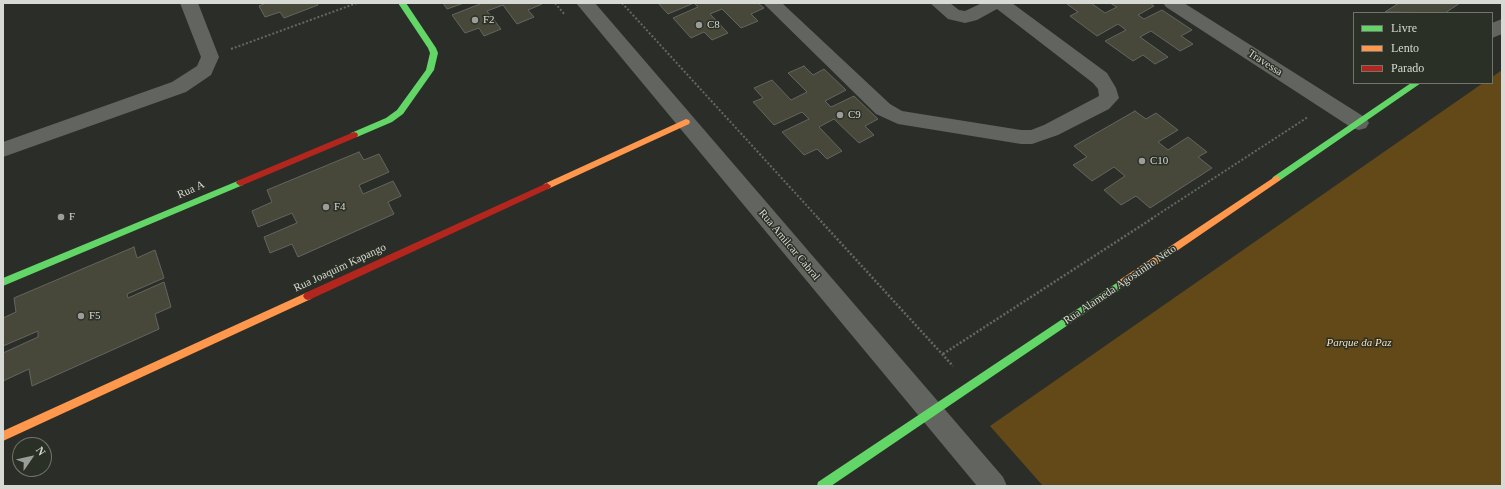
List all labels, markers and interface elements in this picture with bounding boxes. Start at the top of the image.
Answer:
legend [1353,12,1493,84]
place label: F2 [483,13,495,27]
marker: F2 [470,15,480,25]
place label: C8 [707,18,720,32]
marker: C8 [694,20,704,30]
text: Livre [1391,21,1417,35]
text: Lento [1391,41,1419,55]
street label: Travessa [1245,47,1285,79]
text: Parado [1391,61,1424,75]
place label: C9 [848,108,861,122]
marker: C9 [835,110,845,120]
place label: C10 [1150,154,1168,168]
marker: C10 [1137,156,1147,166]
street label: Rua A [175,178,207,202]
place label: F4 [334,200,346,214]
marker: F4 [321,202,331,212]
street label: Rua Amilcar Cabral [755,207,823,283]
place label: F [69,210,75,224]
marker: F [56,212,66,222]
street label: Rua Joaquim Kapango [292,241,388,295]
street label: Rua Alameda Agostinho Neto [1061,242,1179,328]
place label: F5 [89,309,101,323]
marker: F5 [76,311,86,321]
park label: Parque da Paz [1327,336,1391,350]
north arrow [12,437,52,477]
text: N [34,444,48,457]

